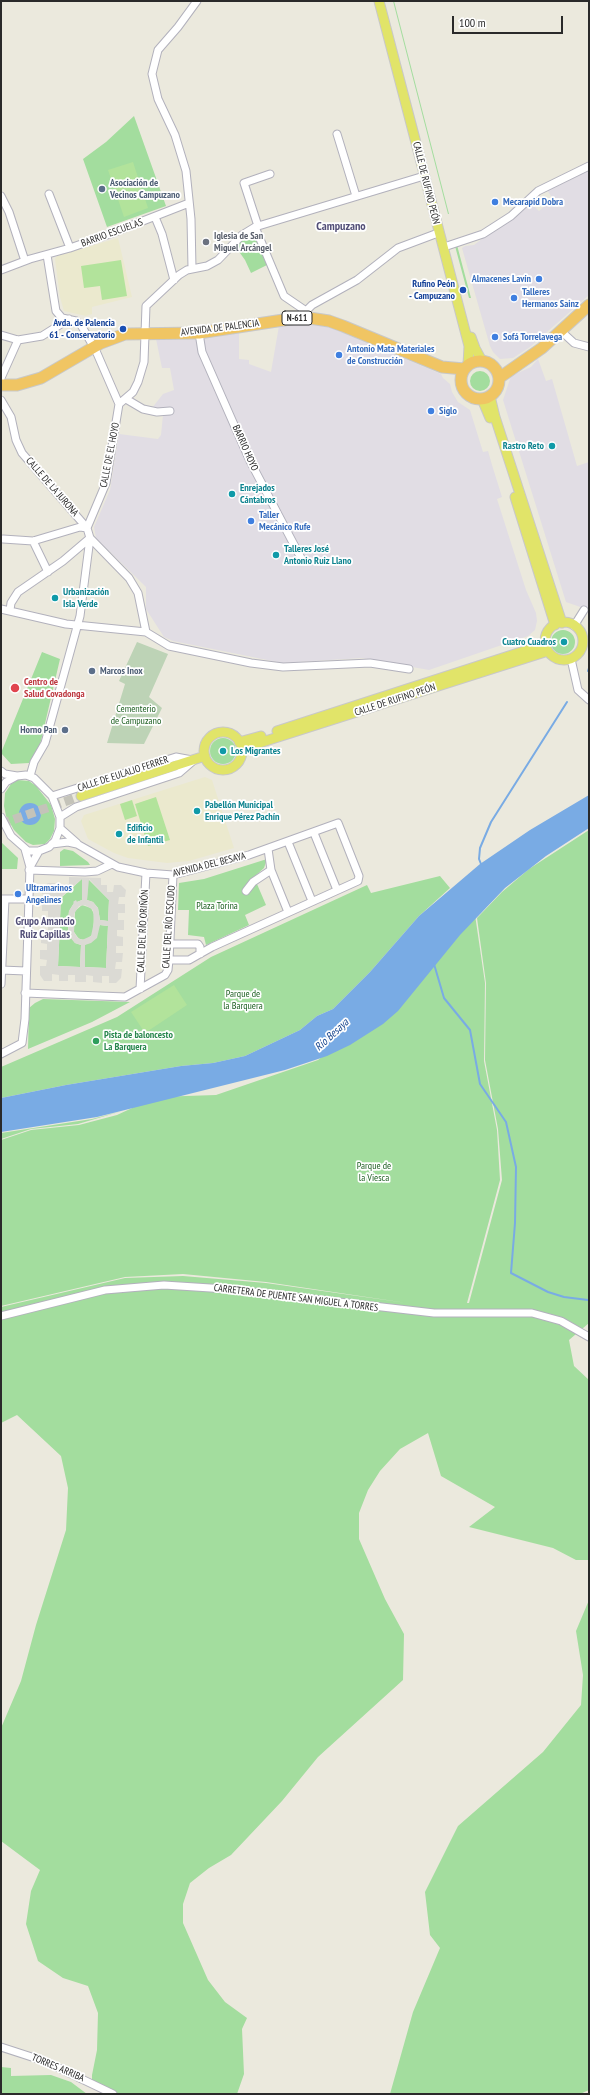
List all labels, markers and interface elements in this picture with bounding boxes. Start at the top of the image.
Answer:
scale bar [454,8,565,34]
text: 100 m [459,15,486,30]
street label: CALLE DE RUFINO PEÓN [410,141,442,225]
place label: Asociación de Vecinos Campuzano [110,177,180,200]
marker: Asociación de Vecinos Campuzano [97,184,107,194]
place label: Mecarapid Dobra [503,196,563,208]
marker: Mecarapid Dobra [490,197,500,207]
street label: BARRIO ESCUELAS [79,216,145,250]
district label: Campuzano [316,220,366,234]
place label: Iglesia de San Miguel Arcángel [214,230,272,254]
marker: Iglesia de San Miguel Arcángel [201,237,211,247]
place label: Almacenes Lavín [472,273,531,285]
marker: Almacenes Lavín [534,274,544,284]
place label: Rufino Peón - Campuzano [409,278,455,302]
marker: Rufino Peón - Campuzano [458,285,468,295]
place label: Talleres Hermanos Sainz [522,286,579,310]
marker: Talleres Hermanos Sainz [509,293,519,303]
road number: N-611 [282,311,312,325]
place label: Avda. de Palencia 61 - Conservatorio [49,317,115,340]
street label: AVENIDA DE PALENCIA [180,317,260,339]
marker: Avda. de Palencia 61 - Conservatorio [118,324,128,334]
place label: Sofá Torrelavega [503,331,562,343]
marker: Sofá Torrelavega [490,332,500,342]
place label: Antonio Mata Materiales de Construcción [347,343,434,366]
marker: Antonio Mata Materiales de Construcción [334,350,344,360]
place label: Siglo [439,405,457,417]
marker: Siglo [426,406,436,416]
street label: CALLE DE EL HOYO [98,421,122,489]
street label: BARRIO HOYO [230,423,260,473]
place label: Rastro Reto [503,440,544,452]
marker: Rastro Reto [547,441,557,451]
street label: CALLE DE LA JURONA [23,455,81,519]
place label: Enrejados Cántabros [240,482,276,506]
marker: Enrejados Cántabros [227,489,237,499]
place label: Taller Mecánico Rufe [259,509,311,532]
marker: Taller Mecánico Rufe [246,516,256,526]
place label: Talleres José Antonio Ruiz Llano [284,543,351,566]
marker: Talleres José Antonio Ruiz Llano [271,550,281,560]
place label: Urbanización Isla Verde [63,586,109,610]
marker: Urbanización Isla Verde [50,593,60,603]
place label: Cuatro Cuadros [502,636,556,648]
marker: Cuatro Cuadros [559,637,569,647]
place label: Marcos Inox [100,665,143,677]
marker: Marcos Inox [87,666,97,676]
place label: Centro de Salud Covadonga [24,676,85,700]
street label: CALLE DE RUFINO PEÓN [353,681,437,719]
marker: Centro de Salud Covadonga [9,682,21,694]
park label: Cementerio de Campuzano [111,703,161,726]
place label: Horno Pan [20,724,57,736]
marker: Horno Pan [60,725,70,735]
place label: Los Migrantes [231,745,281,757]
marker: Los Migrantes [218,746,228,756]
street label: CALLE DE EULALIO FERRER [76,754,170,794]
place label: Pabellón Municipal Enrique Pérez Pachín [205,799,279,822]
marker: Pabellón Municipal Enrique Pérez Pachín [192,806,202,816]
place label: Edificio de Infantil [127,822,164,846]
marker: Edificio de Infantil [114,829,124,839]
street label: AVENIDA DEL BESAYA [171,850,247,880]
place label: Ultramarinos Angelines [26,882,72,906]
street label: CALLE DEL RÍO ESCUDO [160,885,178,969]
marker: Ultramarinos Angelines [13,889,23,899]
street label: CALLE DEL RÍO ORIÑÓN [135,889,151,973]
park label: Plaza Torina [196,900,238,912]
district label: Grupo Amancio Ruiz Capillas [15,915,75,941]
park label: Parque de la Barquera [223,988,263,1012]
water label: Río Besaya [312,1016,352,1054]
place label: Pista de baloncesto La Barquera [104,1029,173,1052]
marker: Pista de baloncesto La Barquera [91,1036,101,1046]
park label: Parque de la Viesca [357,1160,391,1184]
street label: CARRETERA DE PUENTE SAN MIGUEL A TORRES [213,1282,379,1314]
street label: TORRES ARRIBA [30,2052,86,2084]

